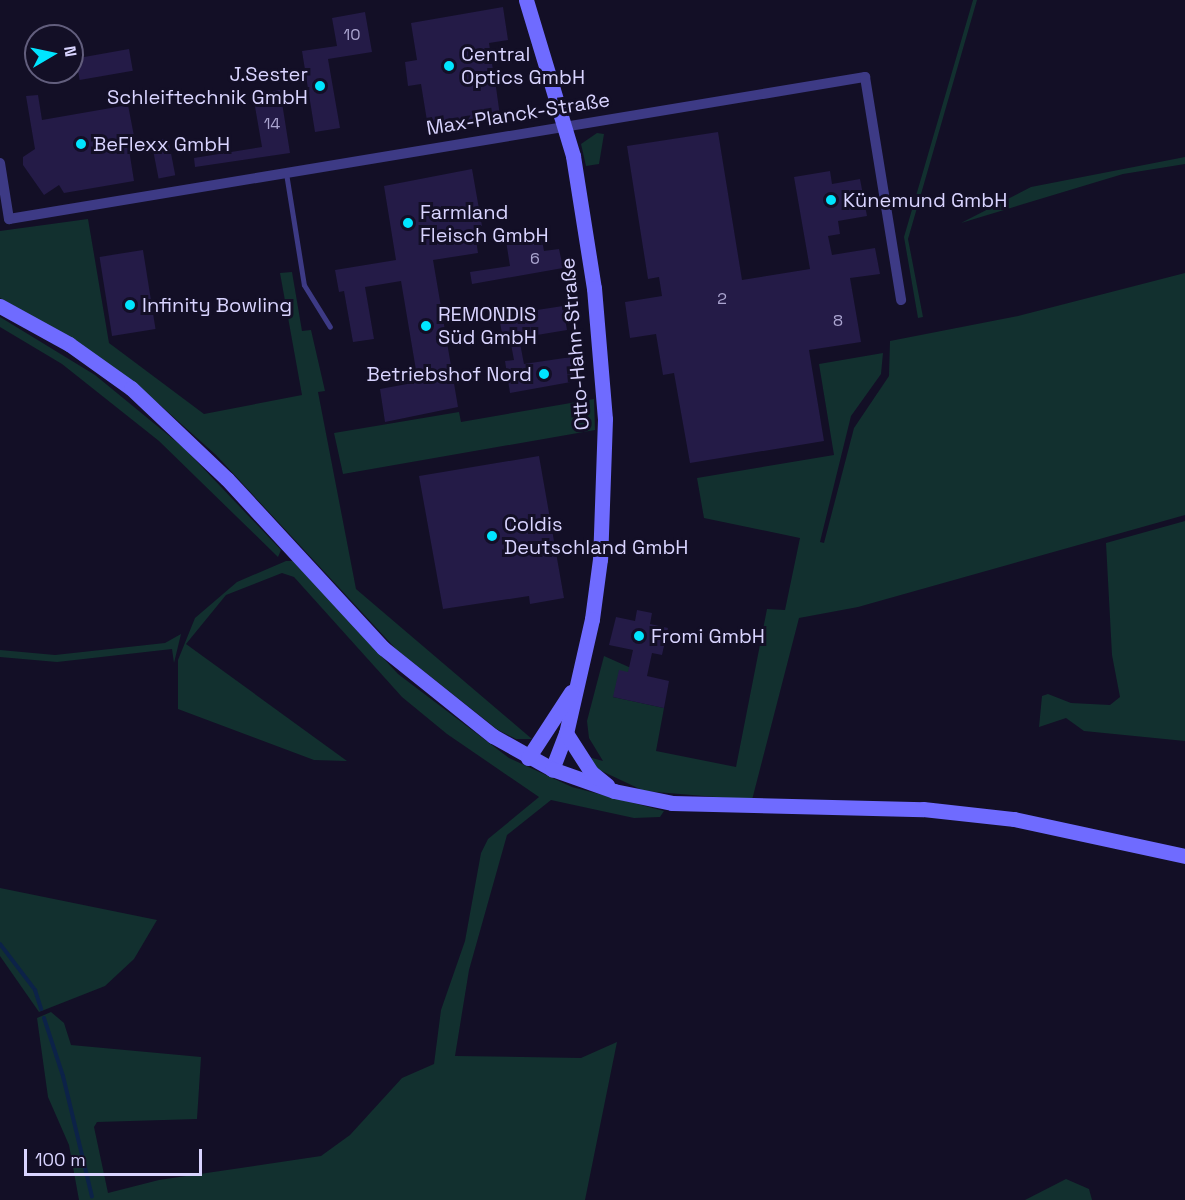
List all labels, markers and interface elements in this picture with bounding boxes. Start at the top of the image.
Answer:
north arrow [24,24,84,84]
house number: 10 [344,25,360,45]
place label: Central Optics GmbH [461,42,585,89]
text: N [59,44,82,58]
marker: Central Optics GmbH [442,59,456,73]
place label: J.Sester Schleiftechnik GmbH [107,62,308,109]
marker: J.Sester Schleiftechnik GmbH [313,79,327,93]
street label: Max-Planck-Straße [425,88,611,140]
house number: 14 [264,114,280,134]
place label: BeFlexx GmbH [93,132,230,156]
marker: BeFlexx GmbH [74,137,88,151]
place label: Künemund GmbH [843,188,1007,212]
marker: Künemund GmbH [824,193,838,207]
place label: Farmland Fleisch GmbH [420,200,549,247]
marker: Farmland Fleisch GmbH [401,216,415,230]
house number: 6 [530,249,540,269]
street label: Otto-Hahn-Straße [555,257,595,431]
house number: 2 [717,289,727,309]
place label: Infinity Bowling [142,293,292,317]
marker: Infinity Bowling [123,298,137,312]
place label: REMONDIS Süd GmbH [438,302,537,349]
house number: 8 [833,311,843,331]
marker: REMONDIS Süd GmbH [419,319,433,333]
place label: Betriebshof Nord [367,362,532,386]
marker: Betriebshof Nord [537,367,551,381]
place label: Coldis Deutschland GmbH [504,512,688,559]
marker: Coldis Deutschland GmbH [485,529,499,543]
place label: Fromi GmbH [651,624,765,648]
marker: Fromi GmbH [632,629,646,643]
scale bar [27,1137,206,1175]
text: 100 m [35,1148,86,1171]

